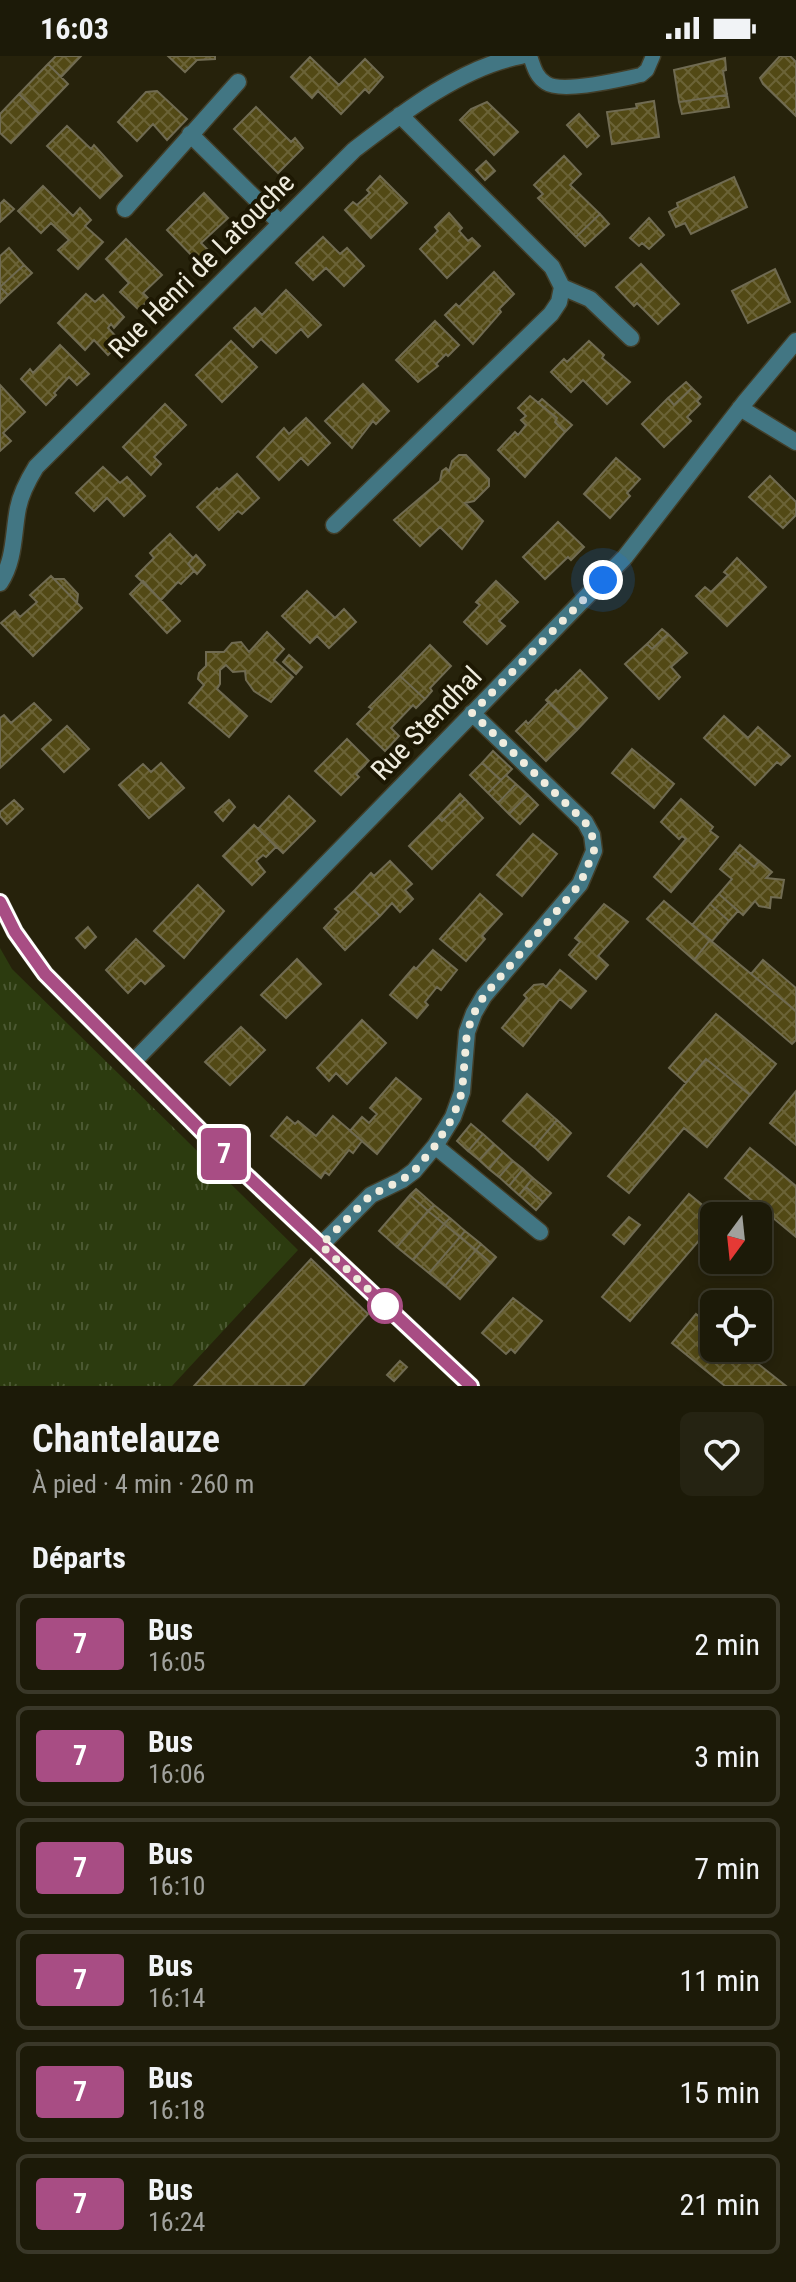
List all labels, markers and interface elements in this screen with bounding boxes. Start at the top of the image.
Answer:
text: 16:03 [40,11,109,46]
street label: Rue Henri de Latouche [102,166,301,365]
your location [583,560,623,600]
street label: Rue Stendhal [364,660,488,787]
line badge: 7 [198,1128,250,1180]
text: 7 [217,1137,231,1170]
north arrow [700,1202,772,1274]
map controls [700,1202,772,1362]
unlabelled marker [368,1289,402,1323]
button: locate [700,1290,772,1362]
button: heart [680,1412,764,1496]
text: Chantelauze [32,1417,220,1461]
text: À pied · 4 min · 260 m [32,1469,254,1499]
text: Départs [32,1540,126,1575]
text: Bus [148,1612,193,1647]
text: 7 [73,1627,87,1660]
text: 2 min [694,1627,760,1662]
text: 16:05 [148,1647,205,1677]
text: Bus [148,1724,193,1759]
text: 7 [73,1739,87,1772]
text: 3 min [694,1739,760,1774]
text: 16:06 [148,1759,205,1789]
text: Bus [148,1836,193,1871]
text: 7 [73,1851,87,1884]
text: 7 min [694,1851,760,1886]
text: 16:10 [148,1871,205,1901]
text: Bus [148,1948,193,1983]
text: 7 [73,1963,87,1996]
text: 11 min [679,1963,760,1998]
text: 16:14 [148,1983,205,2013]
text: Bus [148,2060,193,2095]
text: 7 [73,2075,87,2108]
text: 15 min [679,2075,760,2110]
text: 16:18 [148,2095,205,2125]
text: Bus [148,2172,193,2207]
text: 7 [73,2187,87,2220]
text: 21 min [679,2187,760,2222]
text: 16:24 [148,2207,205,2237]

